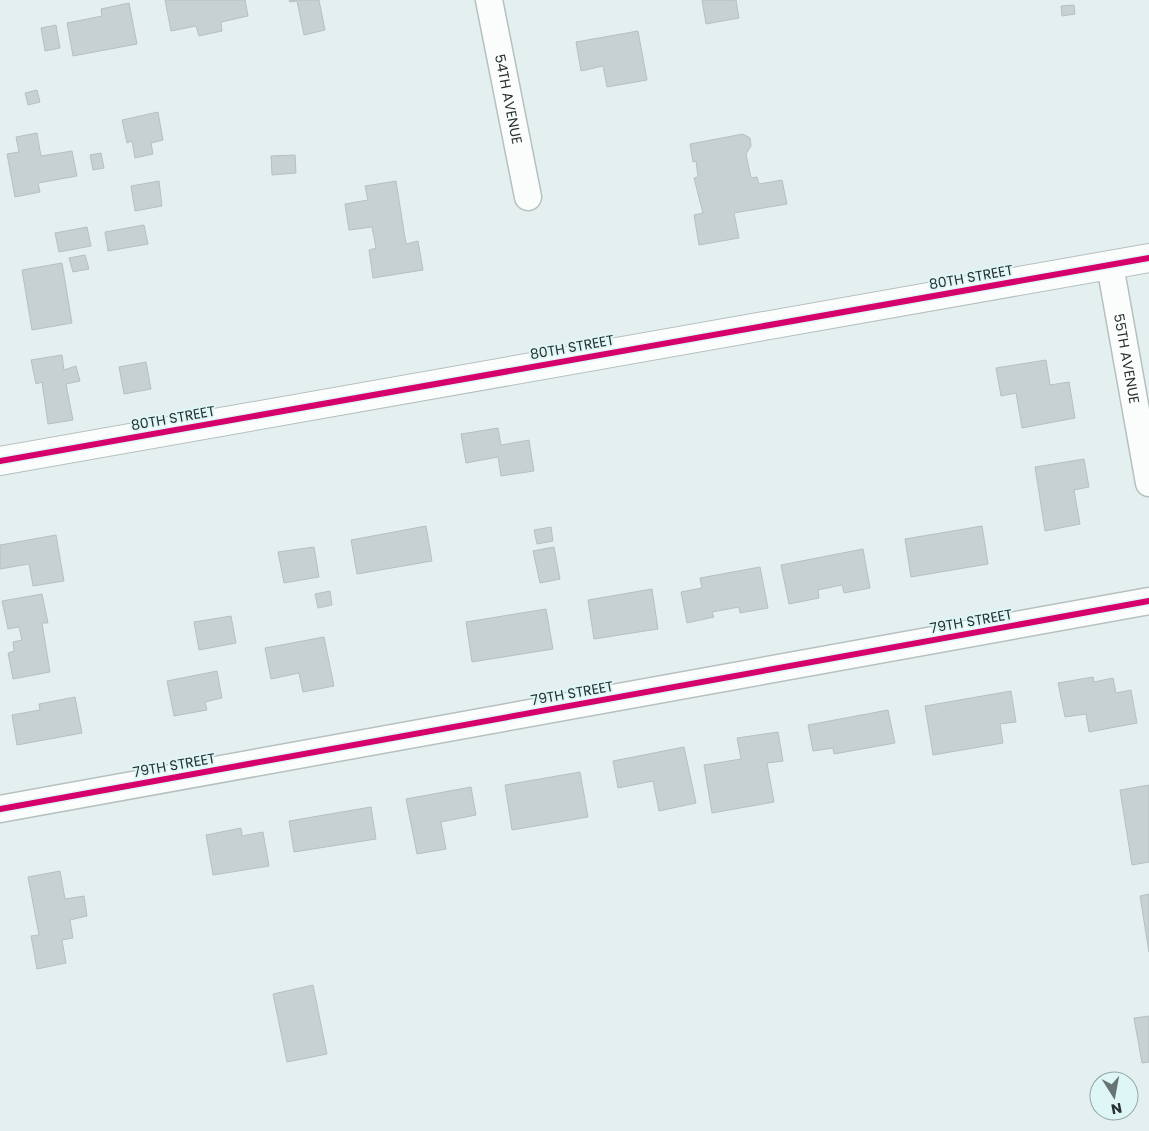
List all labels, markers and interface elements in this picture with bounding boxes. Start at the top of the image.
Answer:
street label: 54TH AVENUE [490,52,527,146]
street label: 80TH STREET [927,260,1015,294]
street label: 55TH AVENUE [1109,312,1145,405]
street label: 80TH STREET [528,330,616,364]
street label: 80TH STREET [129,401,217,435]
street label: 79TH STREET [928,604,1014,638]
street label: 79TH STREET [529,676,615,710]
street label: 79TH STREET [131,748,217,782]
north arrow [1089,1071,1139,1121]
text: N [1109,1098,1124,1120]

